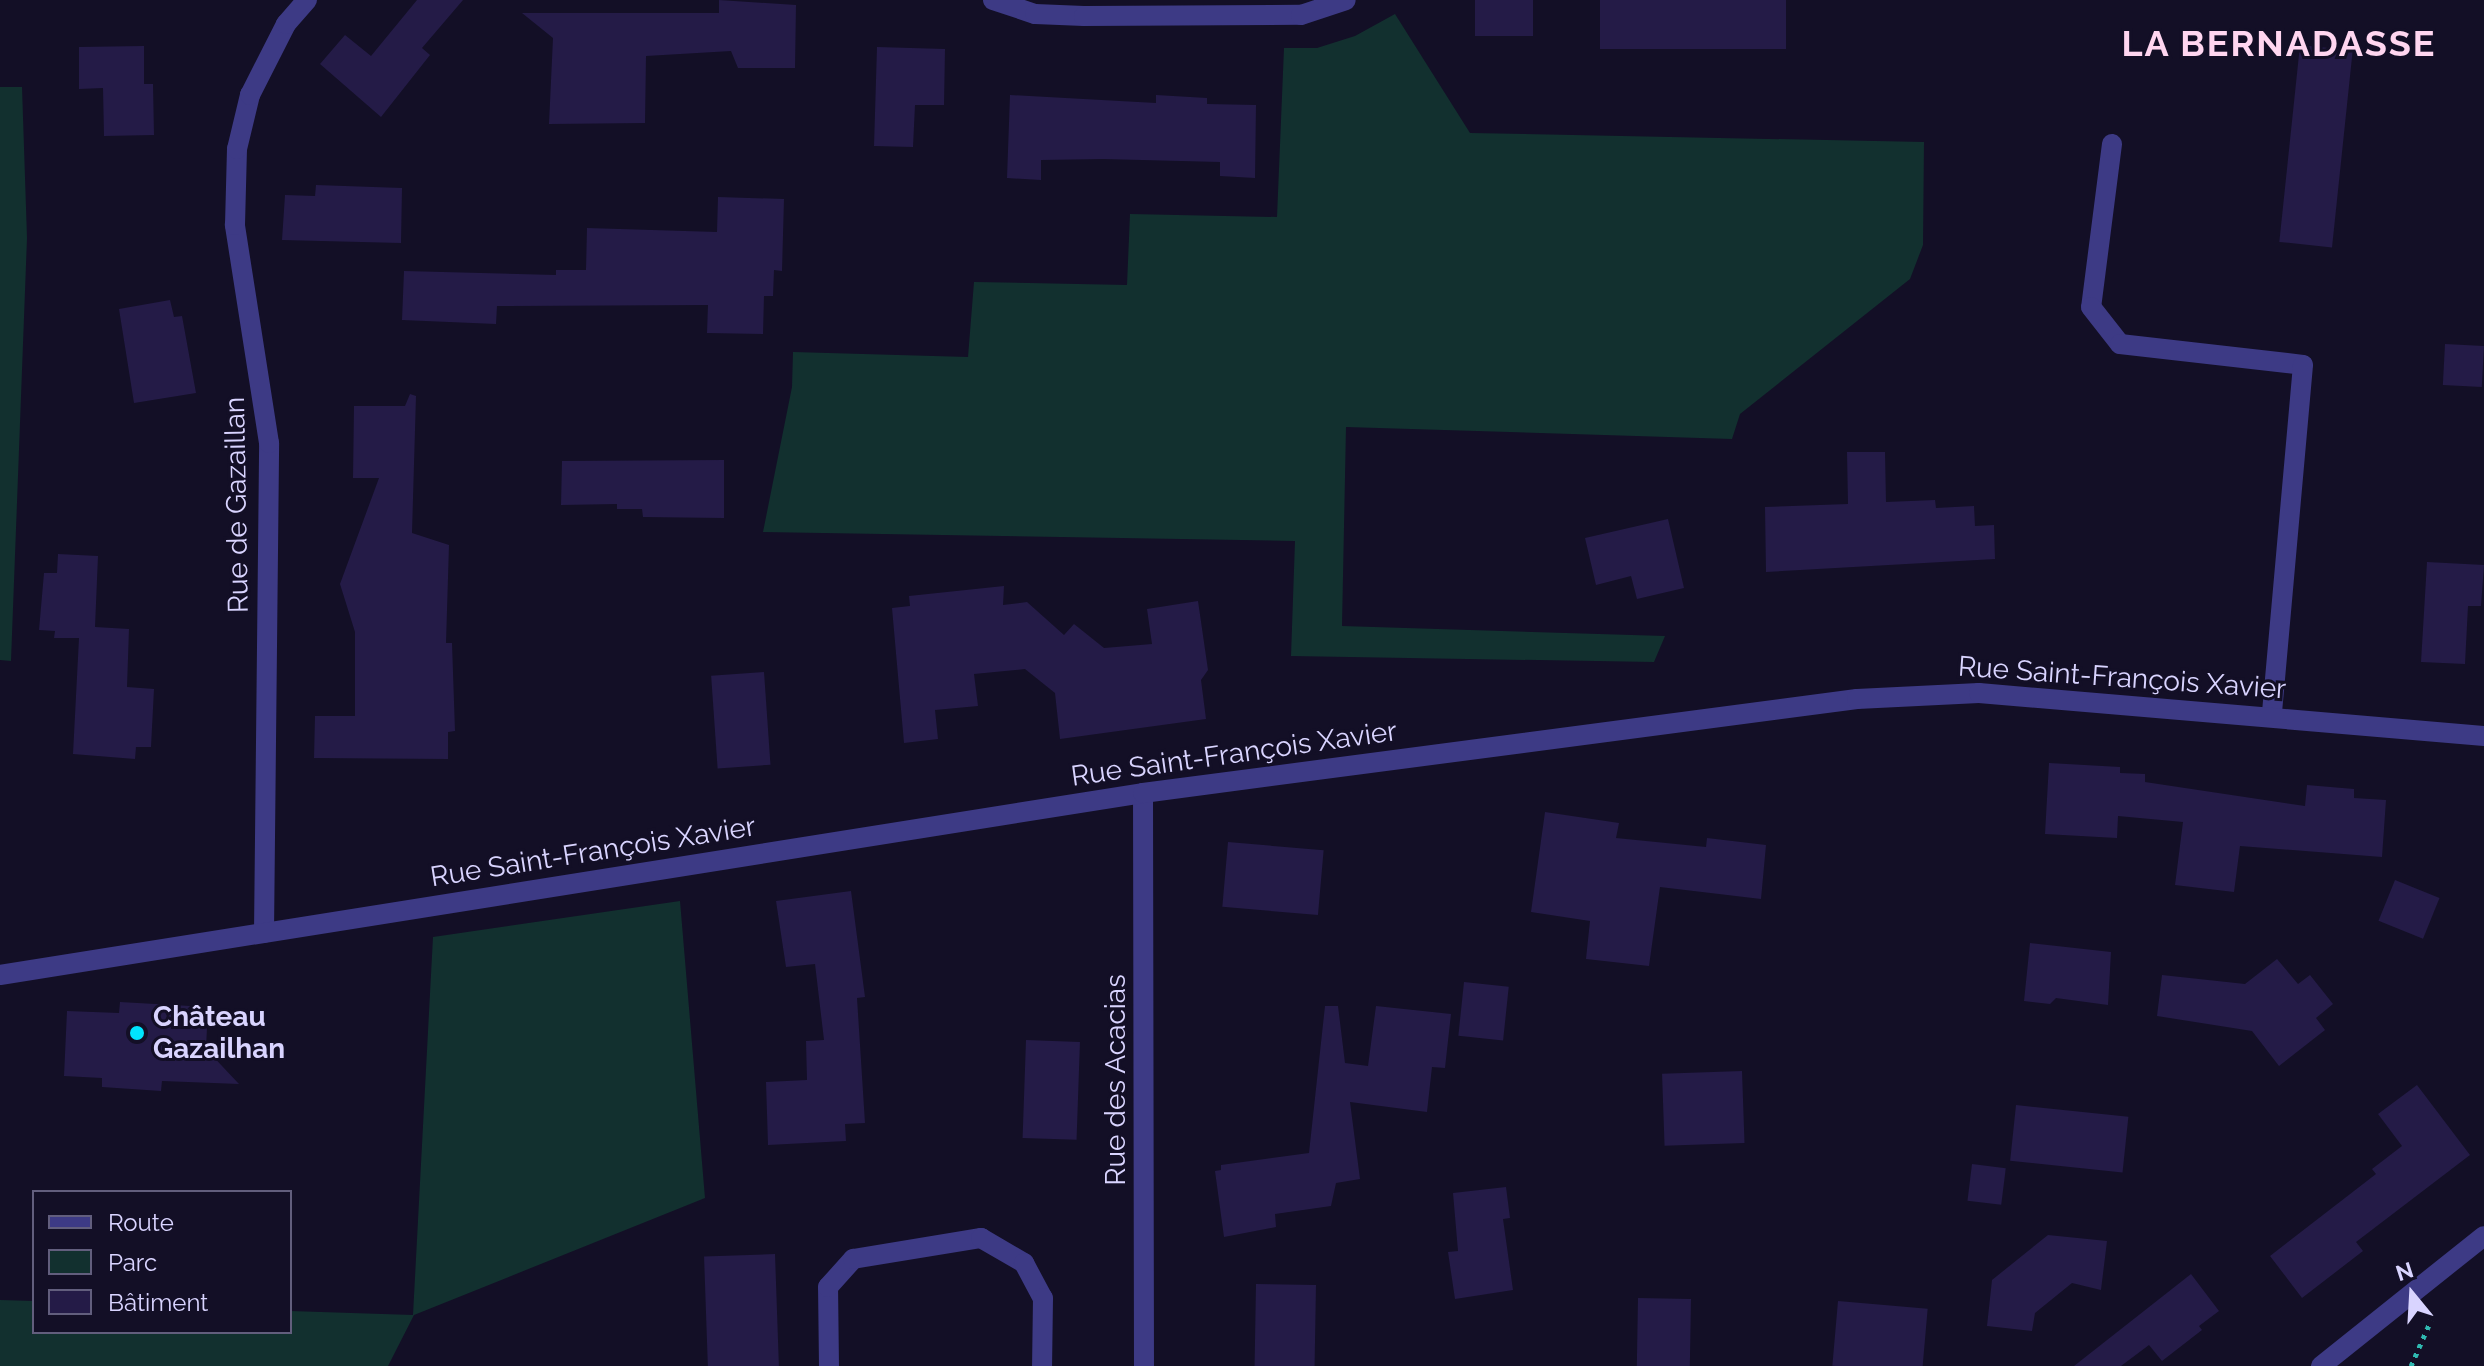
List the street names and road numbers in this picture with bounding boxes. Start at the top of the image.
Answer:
street label: Rue de Gazaillan [218,396,256,614]
street label: Rue Saint-François Xavier [1957,650,2287,706]
street label: Rue Saint-François Xavier [1069,714,1399,794]
street label: Rue Saint-François Xavier [428,810,758,894]
street label: Rue des Acacias [1099,974,1133,1186]

